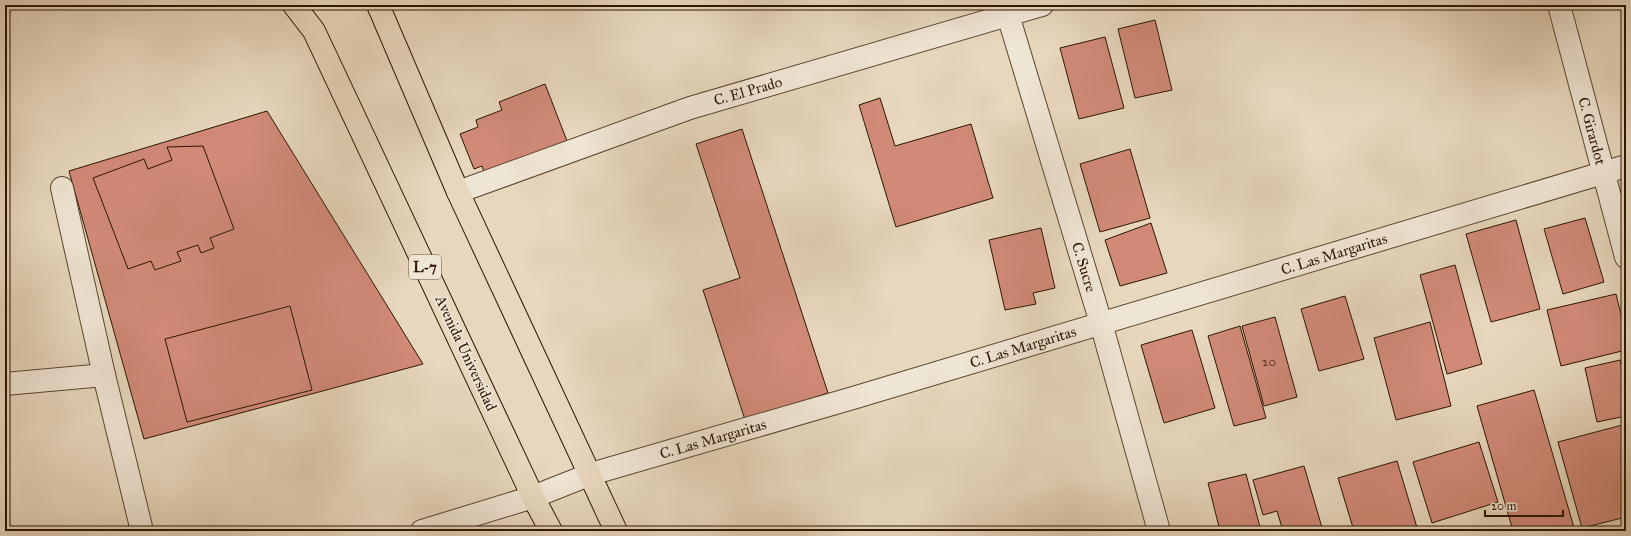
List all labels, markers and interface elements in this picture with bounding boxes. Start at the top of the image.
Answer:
street label: C. El Prado [712,73,785,109]
street label: C. Girardot [1574,95,1610,168]
street label: C. Las Margaritas [1279,229,1389,279]
street label: C. Sucre [1068,240,1100,294]
road number: L-7 [409,255,441,279]
street label: Avenida Universidad [431,291,501,414]
street label: C. Las Margaritas [968,322,1078,372]
house number: 20 [1262,354,1276,370]
street label: C. Las Margaritas [658,415,768,463]
scale bar [1485,492,1563,518]
text: 20 m [1491,499,1517,513]

